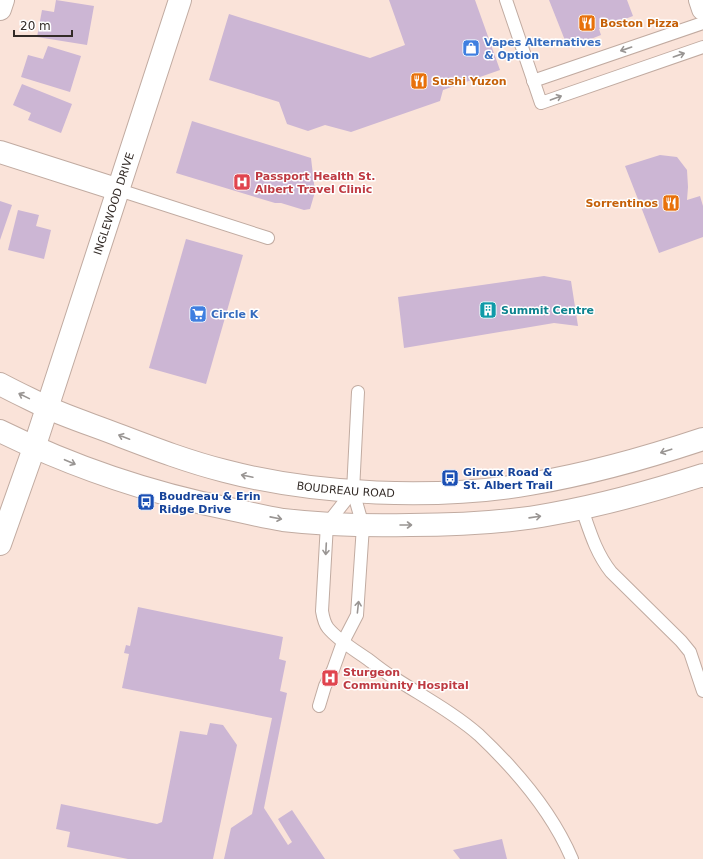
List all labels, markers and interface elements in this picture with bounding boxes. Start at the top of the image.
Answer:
scale bar [14,12,72,38]
restaurant icon: Boston Pizza [577,13,597,33]
place label: Boston Pizza [600,17,679,30]
text: 20 m [20,19,51,33]
place label: Vapes Alternatives & Option [484,36,601,62]
shop icon: Vapes Alternatives & Option [461,38,481,58]
one-way arrow [620,46,633,53]
one-way arrow [673,51,685,59]
restaurant icon: Sushi Yuzon [409,71,429,91]
place label: Sushi Yuzon [432,75,507,88]
one-way arrow [550,93,562,101]
street label: INGLEWOOD DRIVE [91,151,137,257]
place label: Passport Health St. Albert Travel Clinic [255,170,375,196]
hospital icon: Passport Health St. Albert Travel Clinic [232,172,252,192]
restaurant icon: Sorrentinos [661,193,681,213]
place label: Sorrentinos [585,197,658,210]
building icon: Summit Centre [478,300,498,320]
supermarket icon: Circle K [188,304,208,324]
place label: Summit Centre [501,304,594,317]
place label: Circle K [211,308,259,321]
one-way arrow [18,392,30,399]
one-way arrow [118,432,130,440]
one-way arrow [660,448,672,456]
one-way arrow [64,459,76,467]
place label: Giroux Road & St. Albert Trail [463,466,553,492]
bus stop icon: Giroux Road & St. Albert Trail [440,468,460,488]
one-way arrow [241,472,254,480]
street label: BOUDREAU ROAD [296,479,395,500]
place label: Boudreau & Erin Ridge Drive [159,490,261,516]
bus stop icon: Boudreau & Erin Ridge Drive [136,492,156,512]
one-way arrow [529,513,542,521]
one-way arrow [269,515,282,523]
one-way arrow [399,521,412,529]
one-way arrow [322,542,329,555]
one-way arrow [354,601,362,614]
place label: Sturgeon Community Hospital [343,666,469,692]
hospital icon: Sturgeon Community Hospital [320,668,340,688]

